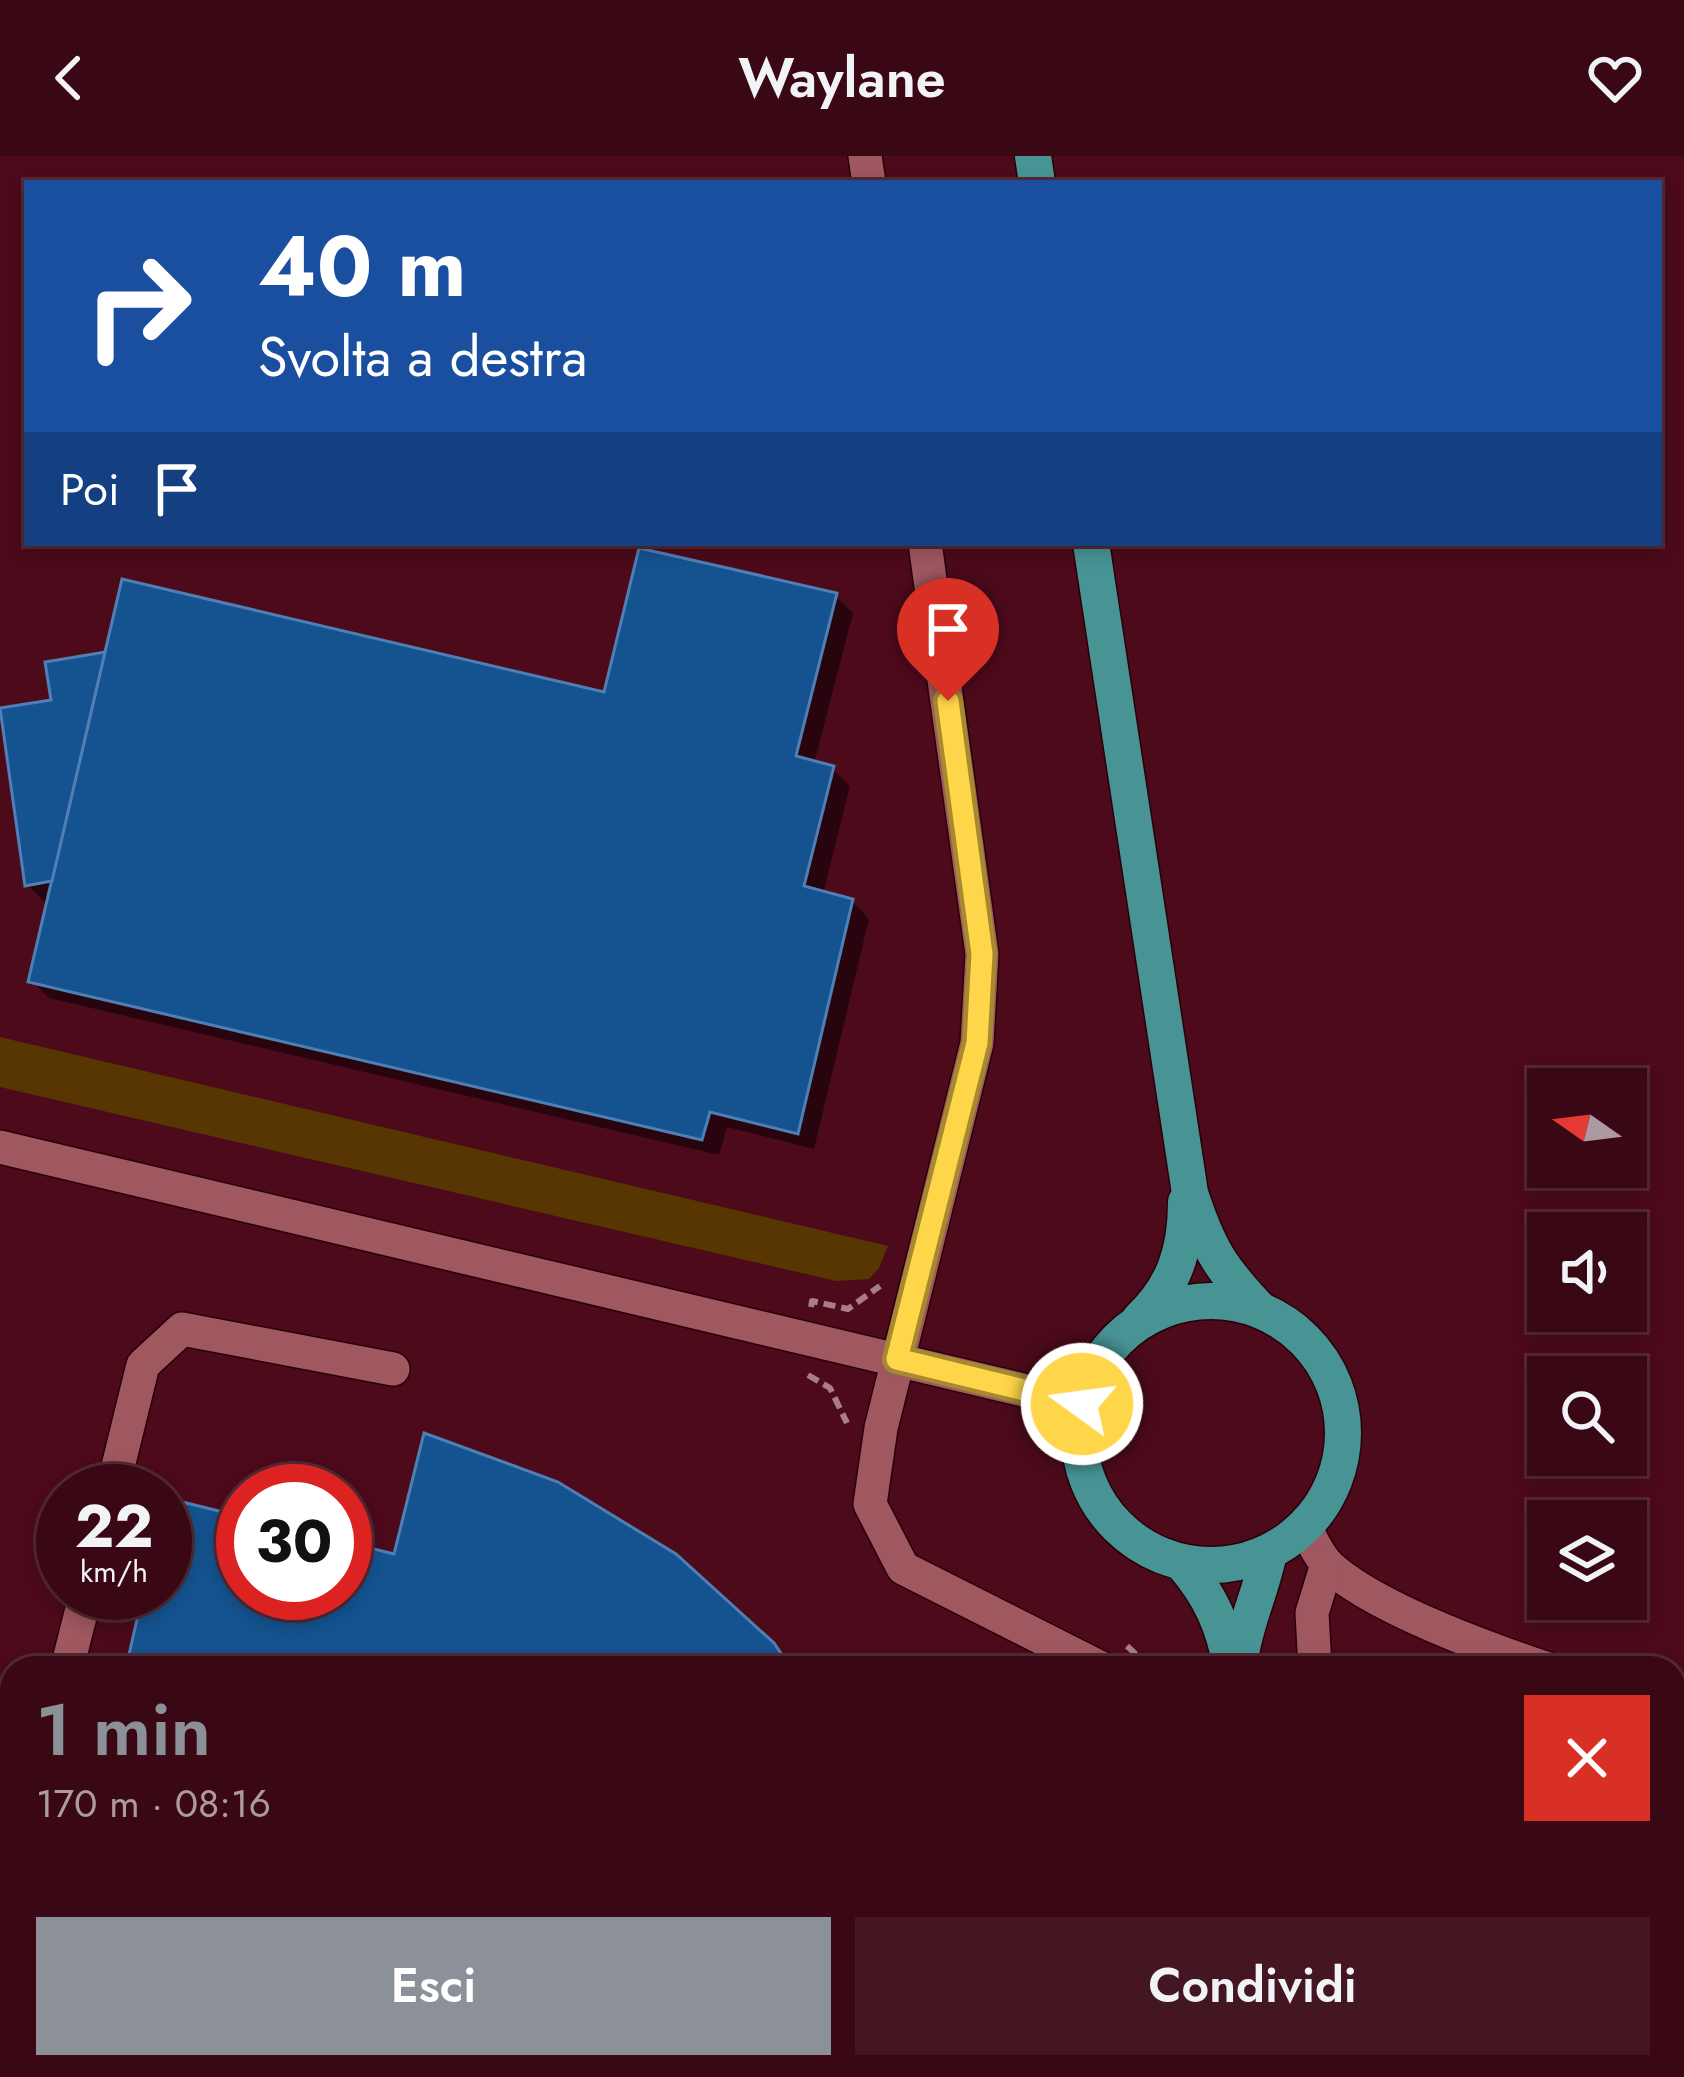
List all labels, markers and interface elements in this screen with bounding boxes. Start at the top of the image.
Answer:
text: Waylane [738,39,946,117]
icon: back [36,45,102,111]
icon: heart [1582,45,1648,111]
text: 40 m [258,206,466,328]
icon: right [60,228,216,384]
text: Svolta a destra [258,318,588,396]
icon: arrive [144,456,210,522]
text: Poi [60,457,120,522]
pin [897,578,999,701]
icon: arrive [915,596,981,662]
north arrow [1527,1068,1647,1188]
map controls [1527,1068,1647,1620]
button: sound [1527,1212,1647,1332]
position arrow [1019,1341,1145,1467]
button: search [1527,1356,1647,1476]
speed limit sign: 30 [216,1464,372,1620]
text: 22 [75,1483,153,1570]
button: layers [1527,1500,1647,1620]
text: km/h [80,1550,148,1593]
text: 1 min [36,1678,211,1782]
button: close [1524,1695,1650,1821]
text: 170 m · 08:16 [36,1775,271,1832]
button: Esci [36,1917,831,2055]
button: Condividi [855,1917,1650,2055]

